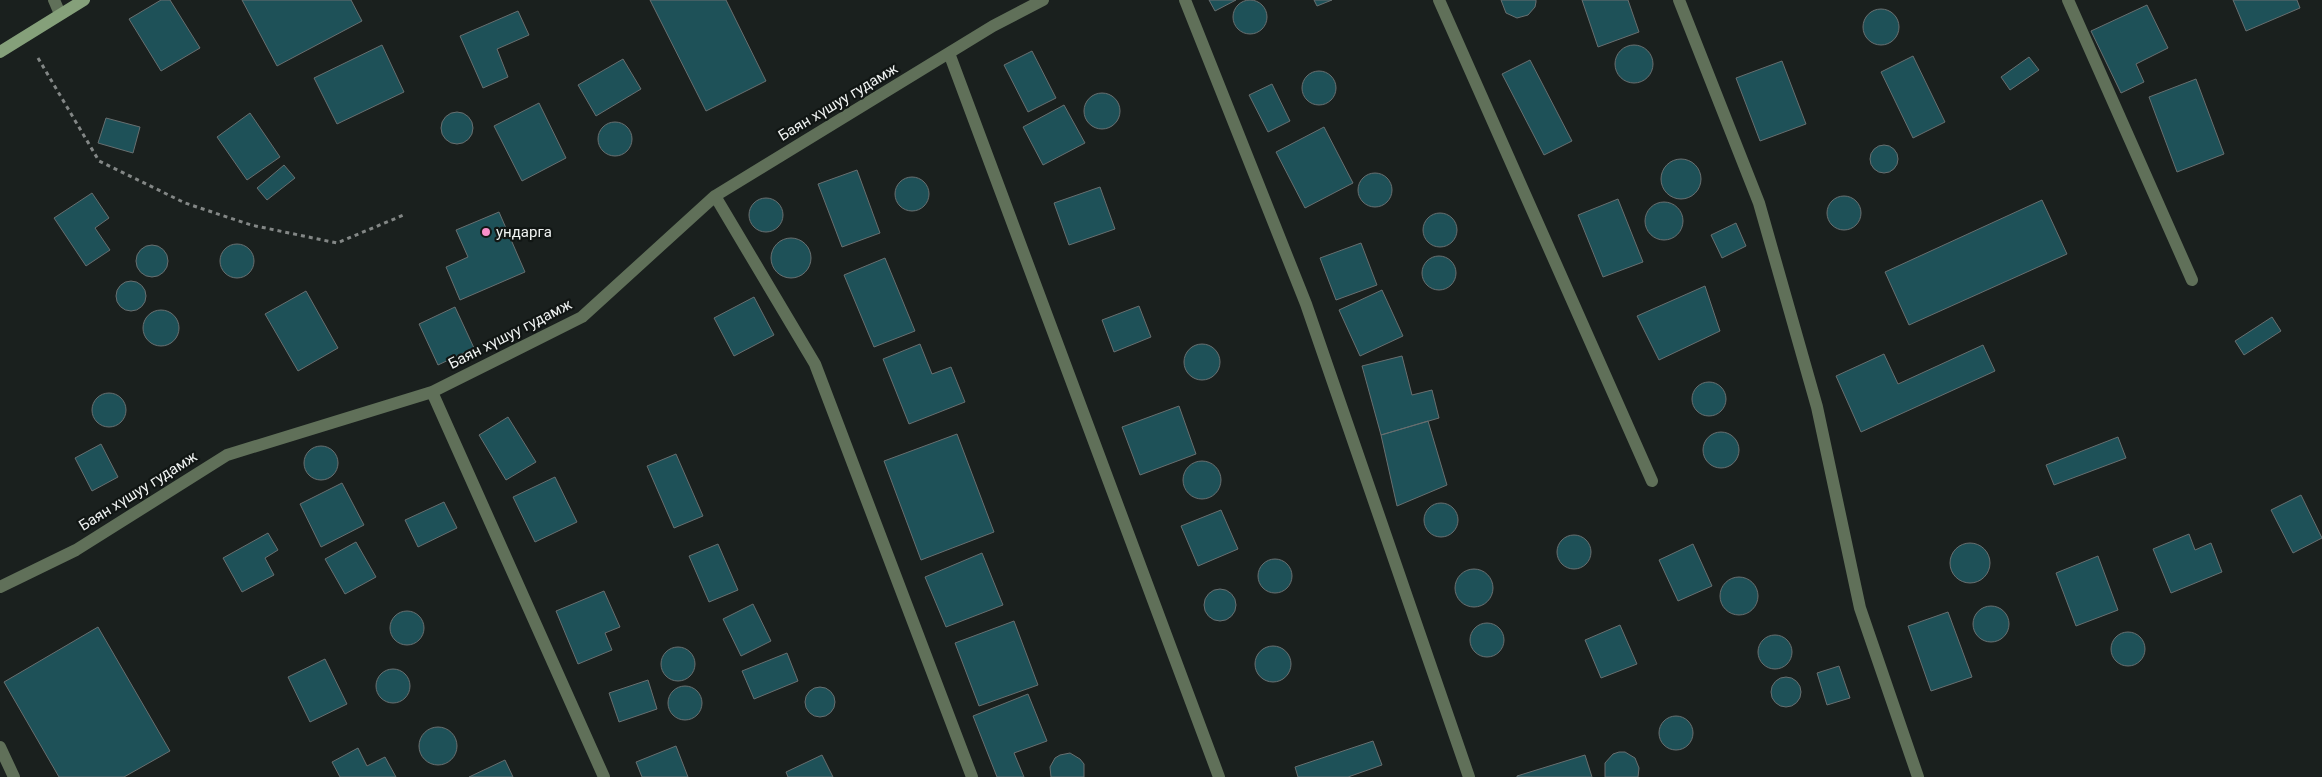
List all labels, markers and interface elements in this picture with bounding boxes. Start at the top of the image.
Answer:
street label: Баян хүшуу гудамж [775,59,901,145]
place label: ундарга [496,223,552,241]
marker: ундарга [480,226,492,238]
street label: Баян хүшуу гудамж [445,295,575,373]
street label: Баян хүшуу гудамж [76,447,201,535]

